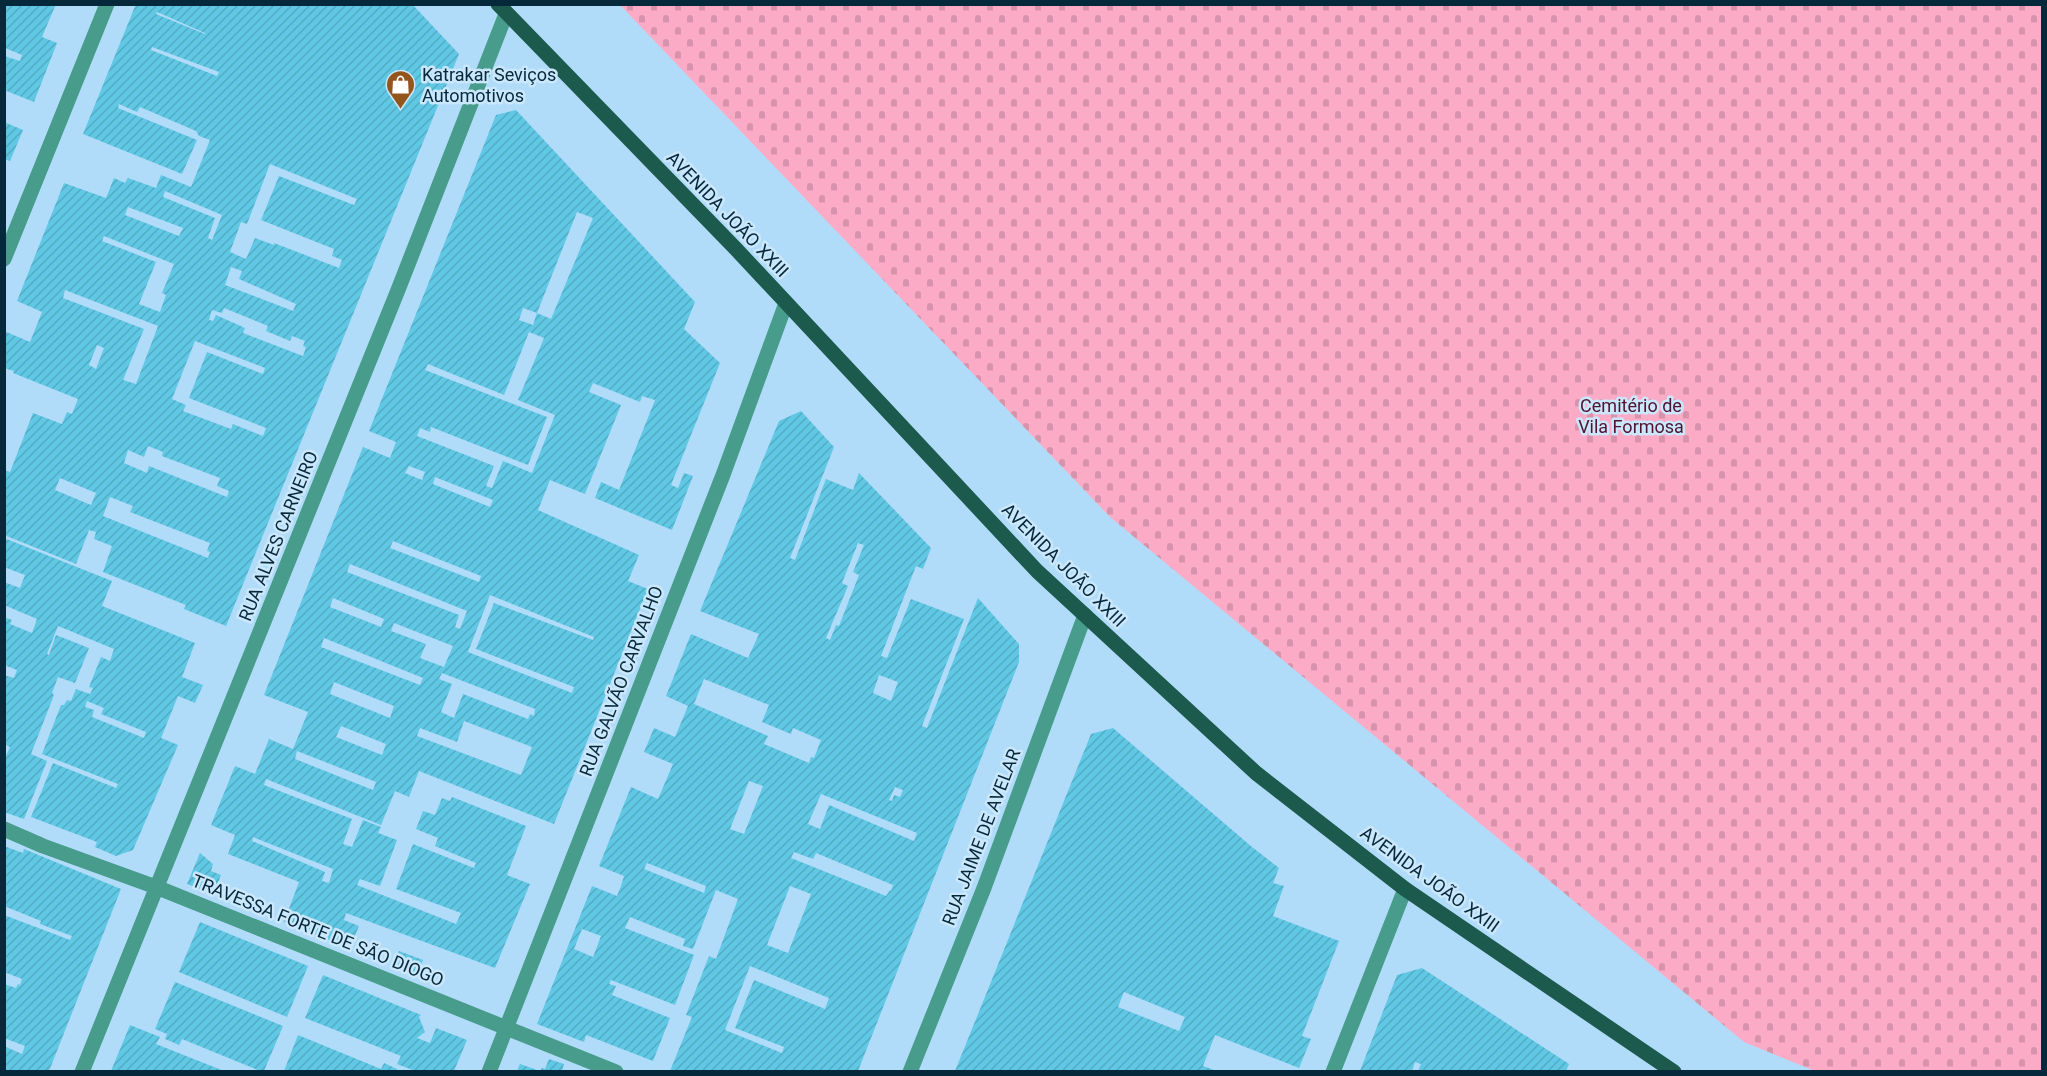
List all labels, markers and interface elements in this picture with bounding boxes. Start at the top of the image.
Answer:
place label: Katrakar Seviços Automotivos [422,64,556,106]
shop icon: Katrakar Seviços Automotivos [385,68,417,110]
street label: AVENIDA JOÃO XXIII [663,147,793,281]
park label: Cemitério de Vila Formosa [1578,395,1684,437]
street label: RUA ALVES CARNEIRO [234,448,322,624]
street label: AVENIDA JOÃO XXIII [998,499,1130,631]
street label: RUA GALVÃO CARVALHO [575,583,667,779]
street label: RUA JAIME DE AVELAR [938,746,1024,928]
street label: AVENIDA JOÃO XXIII [1357,822,1503,936]
street label: TRAVESSA FORTE DE SÃO DIOGO [189,870,447,990]

